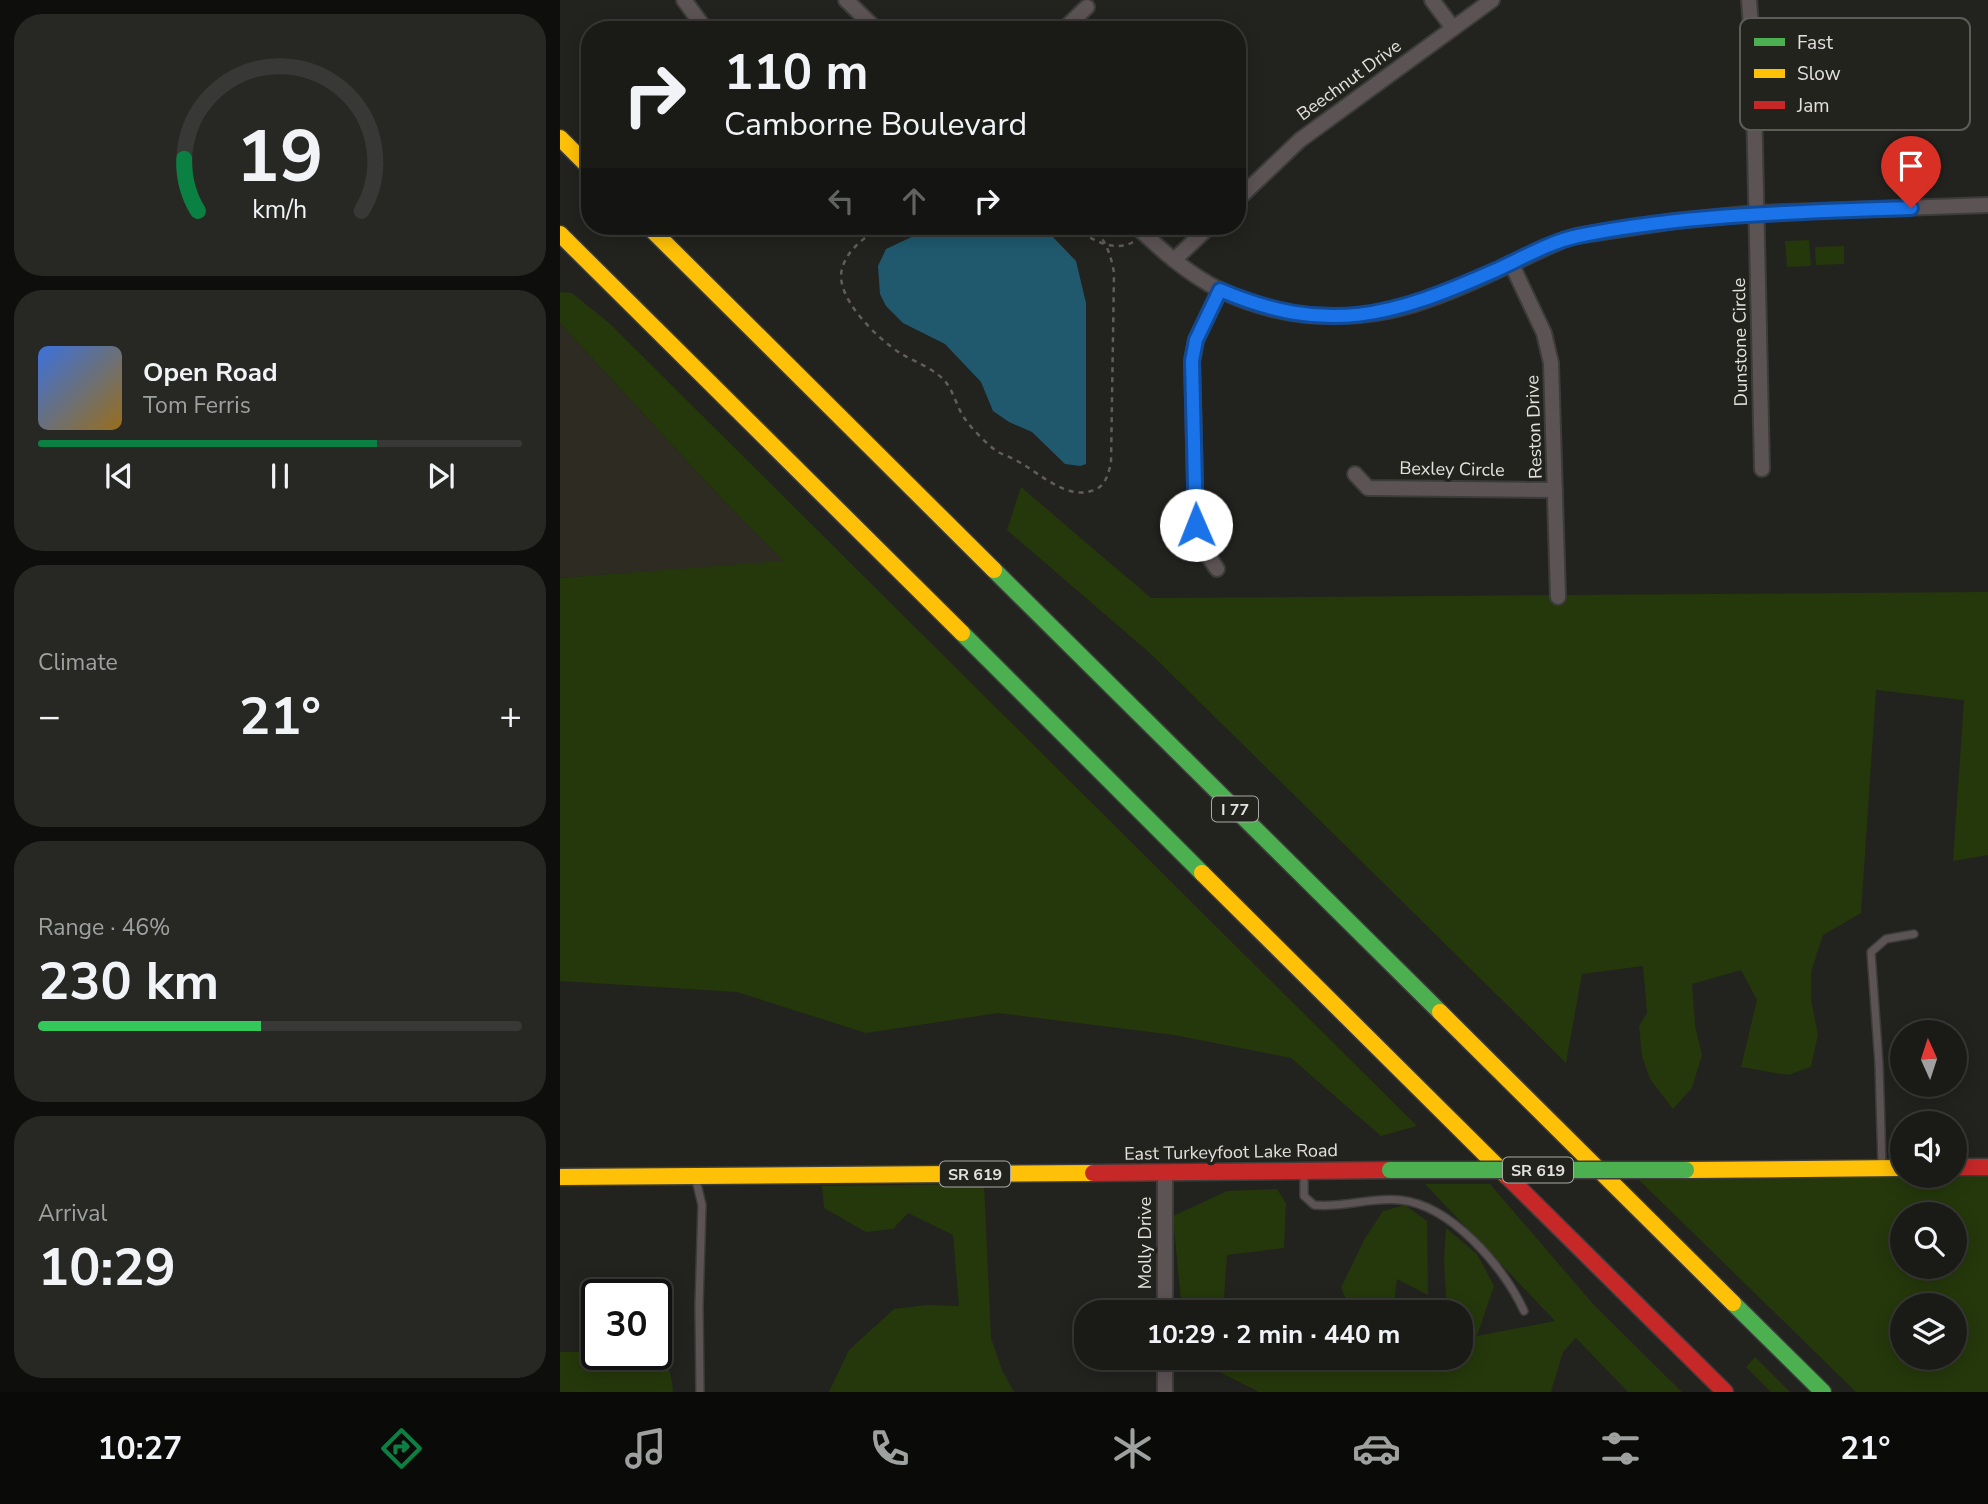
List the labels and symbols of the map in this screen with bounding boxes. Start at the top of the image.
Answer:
legend [1740,18,1970,130]
text: Fast [1797,30,1833,56]
street label: Beechnut Drive [1292,34,1406,126]
text: Slow [1797,61,1841,87]
text: Jam [1796,93,1830,119]
pin [1881,136,1941,208]
street label: Dunstone Circle [1727,277,1753,407]
street label: Reston Drive [1520,375,1548,479]
street label: Bexley Circle [1399,456,1505,482]
position arrow [1159,488,1233,562]
road number: I 77 [1212,796,1258,822]
north arrow [1890,1020,1967,1097]
street label: East Turkeyfoot Lake Road [1124,1138,1338,1166]
road number: SR 619 [1503,1158,1573,1182]
road number: SR 619 [940,1162,1010,1186]
street label: Molly Drive [1133,1197,1157,1289]
speed limit sign: 30 [581,1279,672,1370]

